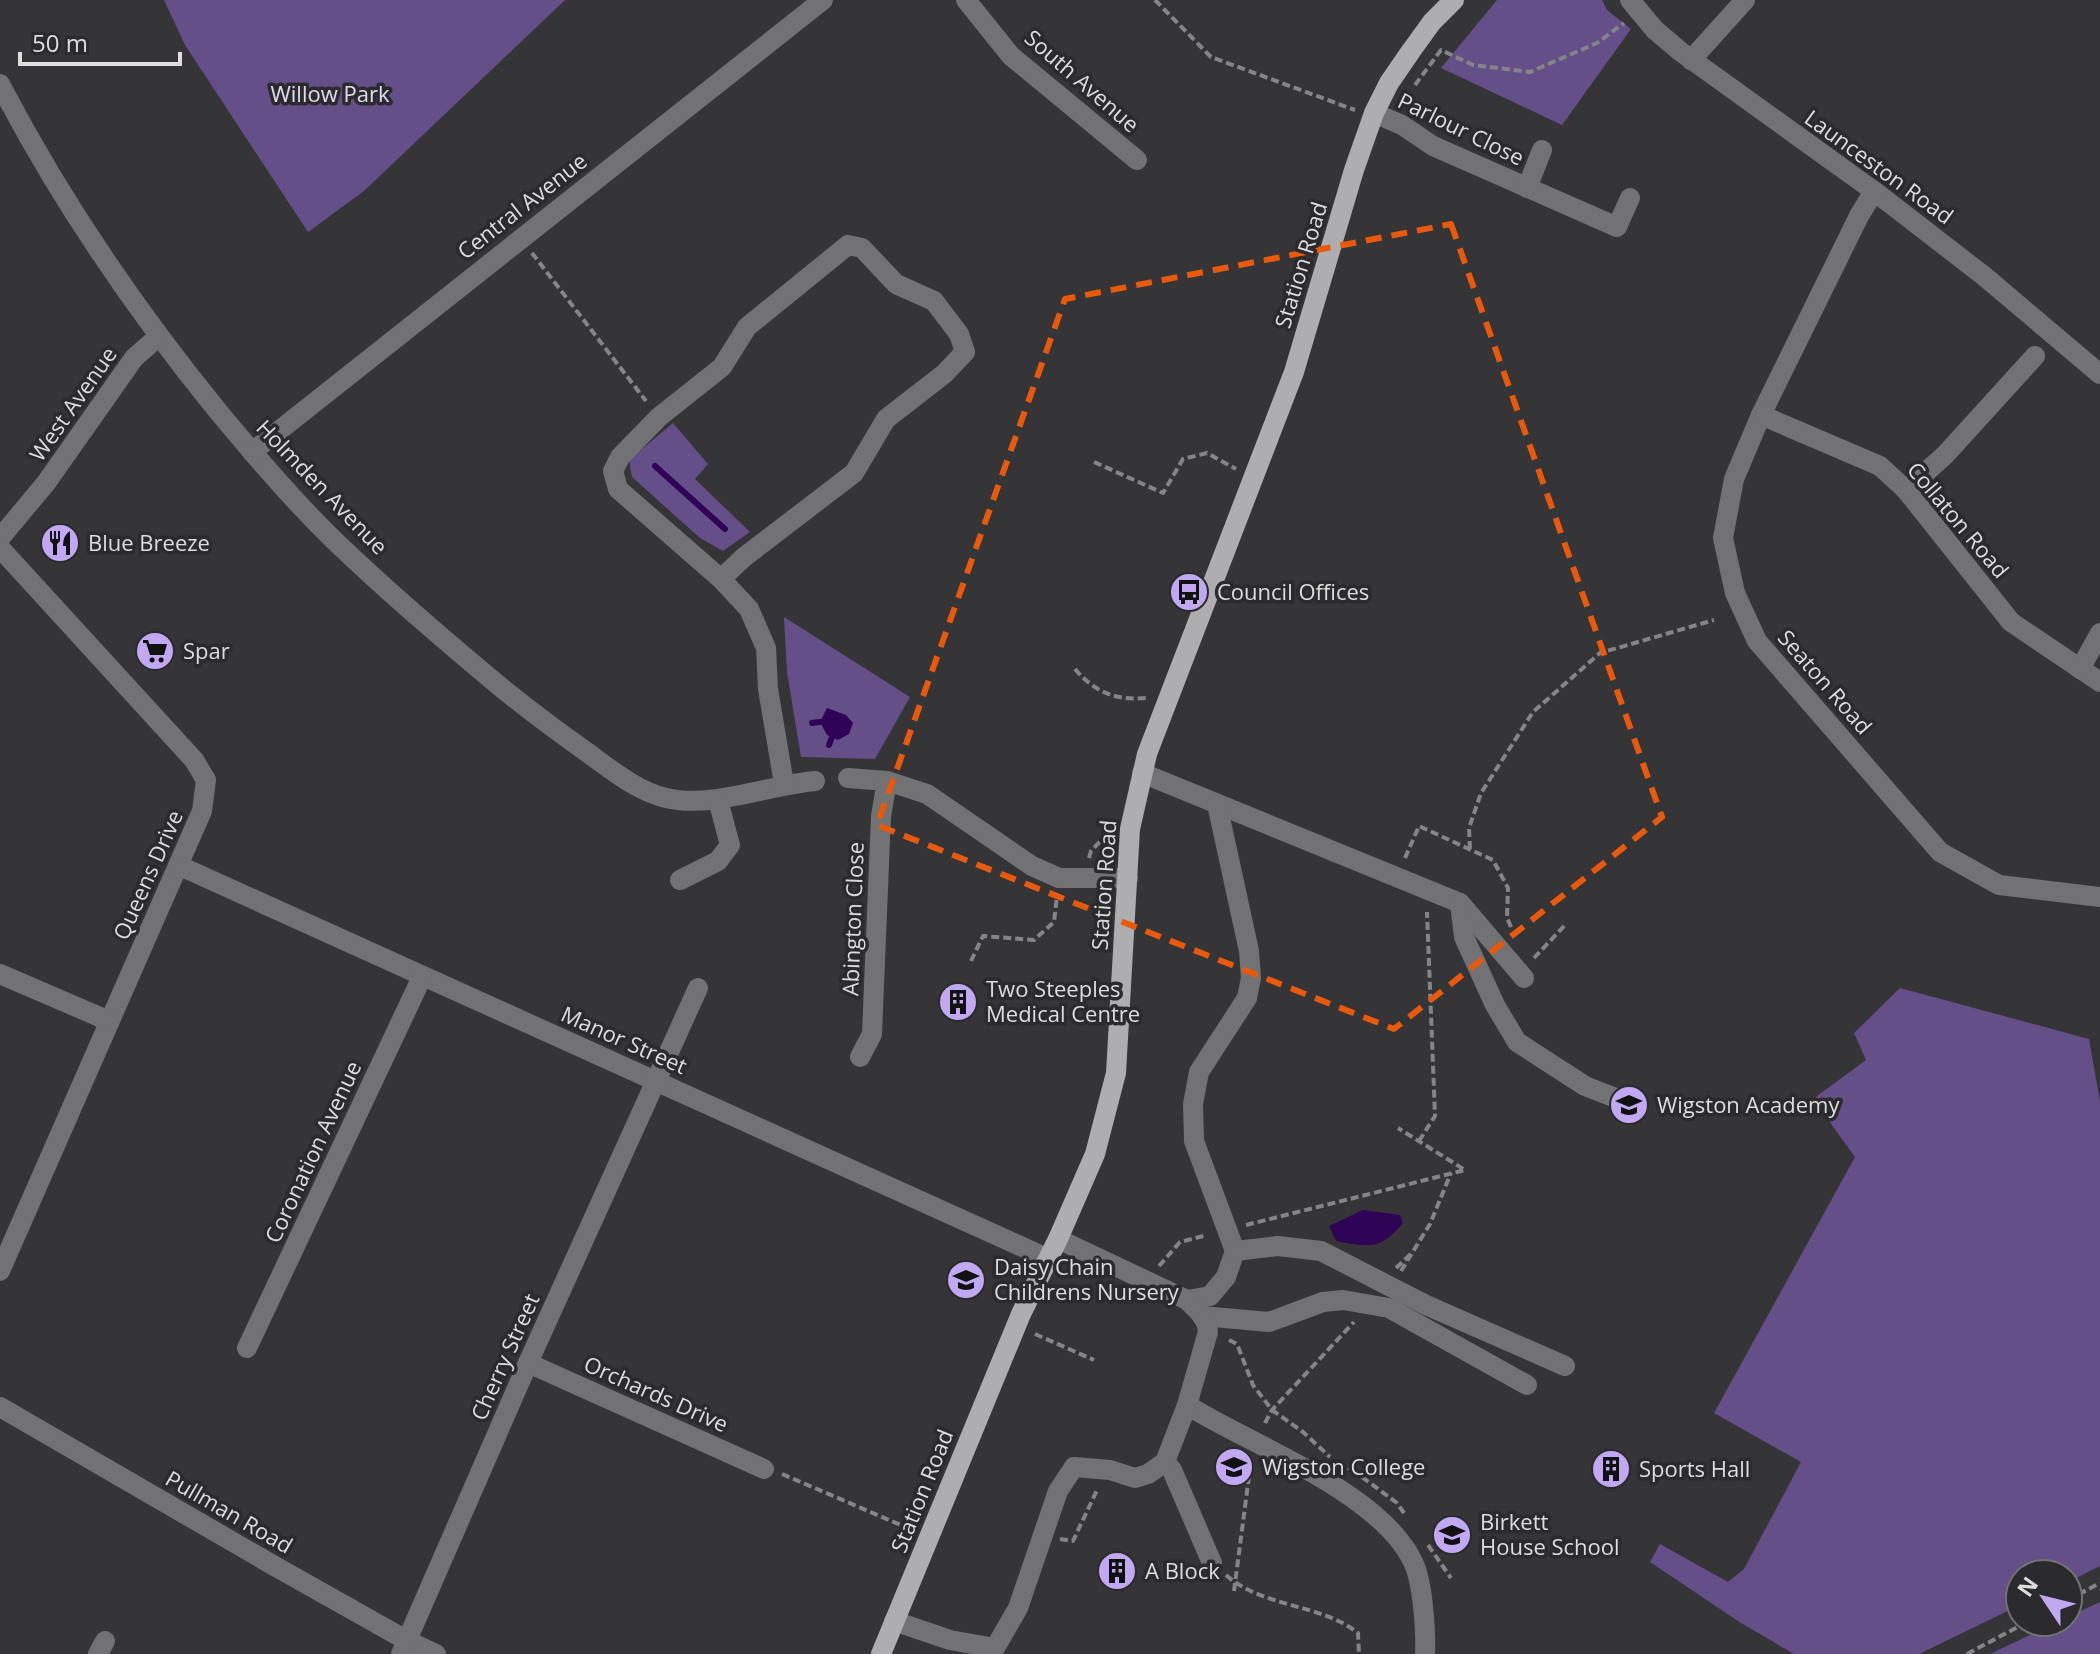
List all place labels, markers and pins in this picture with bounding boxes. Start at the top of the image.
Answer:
restaurant icon: Blue Breeze [39,522,81,564]
place label: Blue Breeze [88,527,210,557]
bus stop icon: Council Offices [1168,571,1210,613]
place label: Council Offices [1217,576,1369,606]
supermarket icon: Spar [134,630,176,672]
place label: Spar [183,635,230,665]
place label: Two Steeples Medical Centre [986,973,1140,1028]
building icon: Two Steeples Medical Centre [937,981,979,1023]
school or university icon: Wigston Academy [1608,1084,1650,1126]
place label: Wigston Academy [1657,1089,1840,1119]
place label: Daisy Chain Childrens Nursery [994,1251,1180,1306]
school or university icon: Daisy Chain Childrens Nursery [945,1259,987,1301]
school or university icon: Wigston College [1213,1446,1255,1488]
building icon: Sports Hall [1590,1448,1632,1490]
place label: Wigston College [1262,1451,1425,1481]
place label: Sports Hall [1639,1453,1750,1483]
place label: Birkett House School [1480,1506,1620,1561]
school or university icon: Birkett House School [1431,1514,1473,1556]
building icon: A Block [1096,1550,1138,1592]
place label: A Block [1145,1555,1220,1585]

